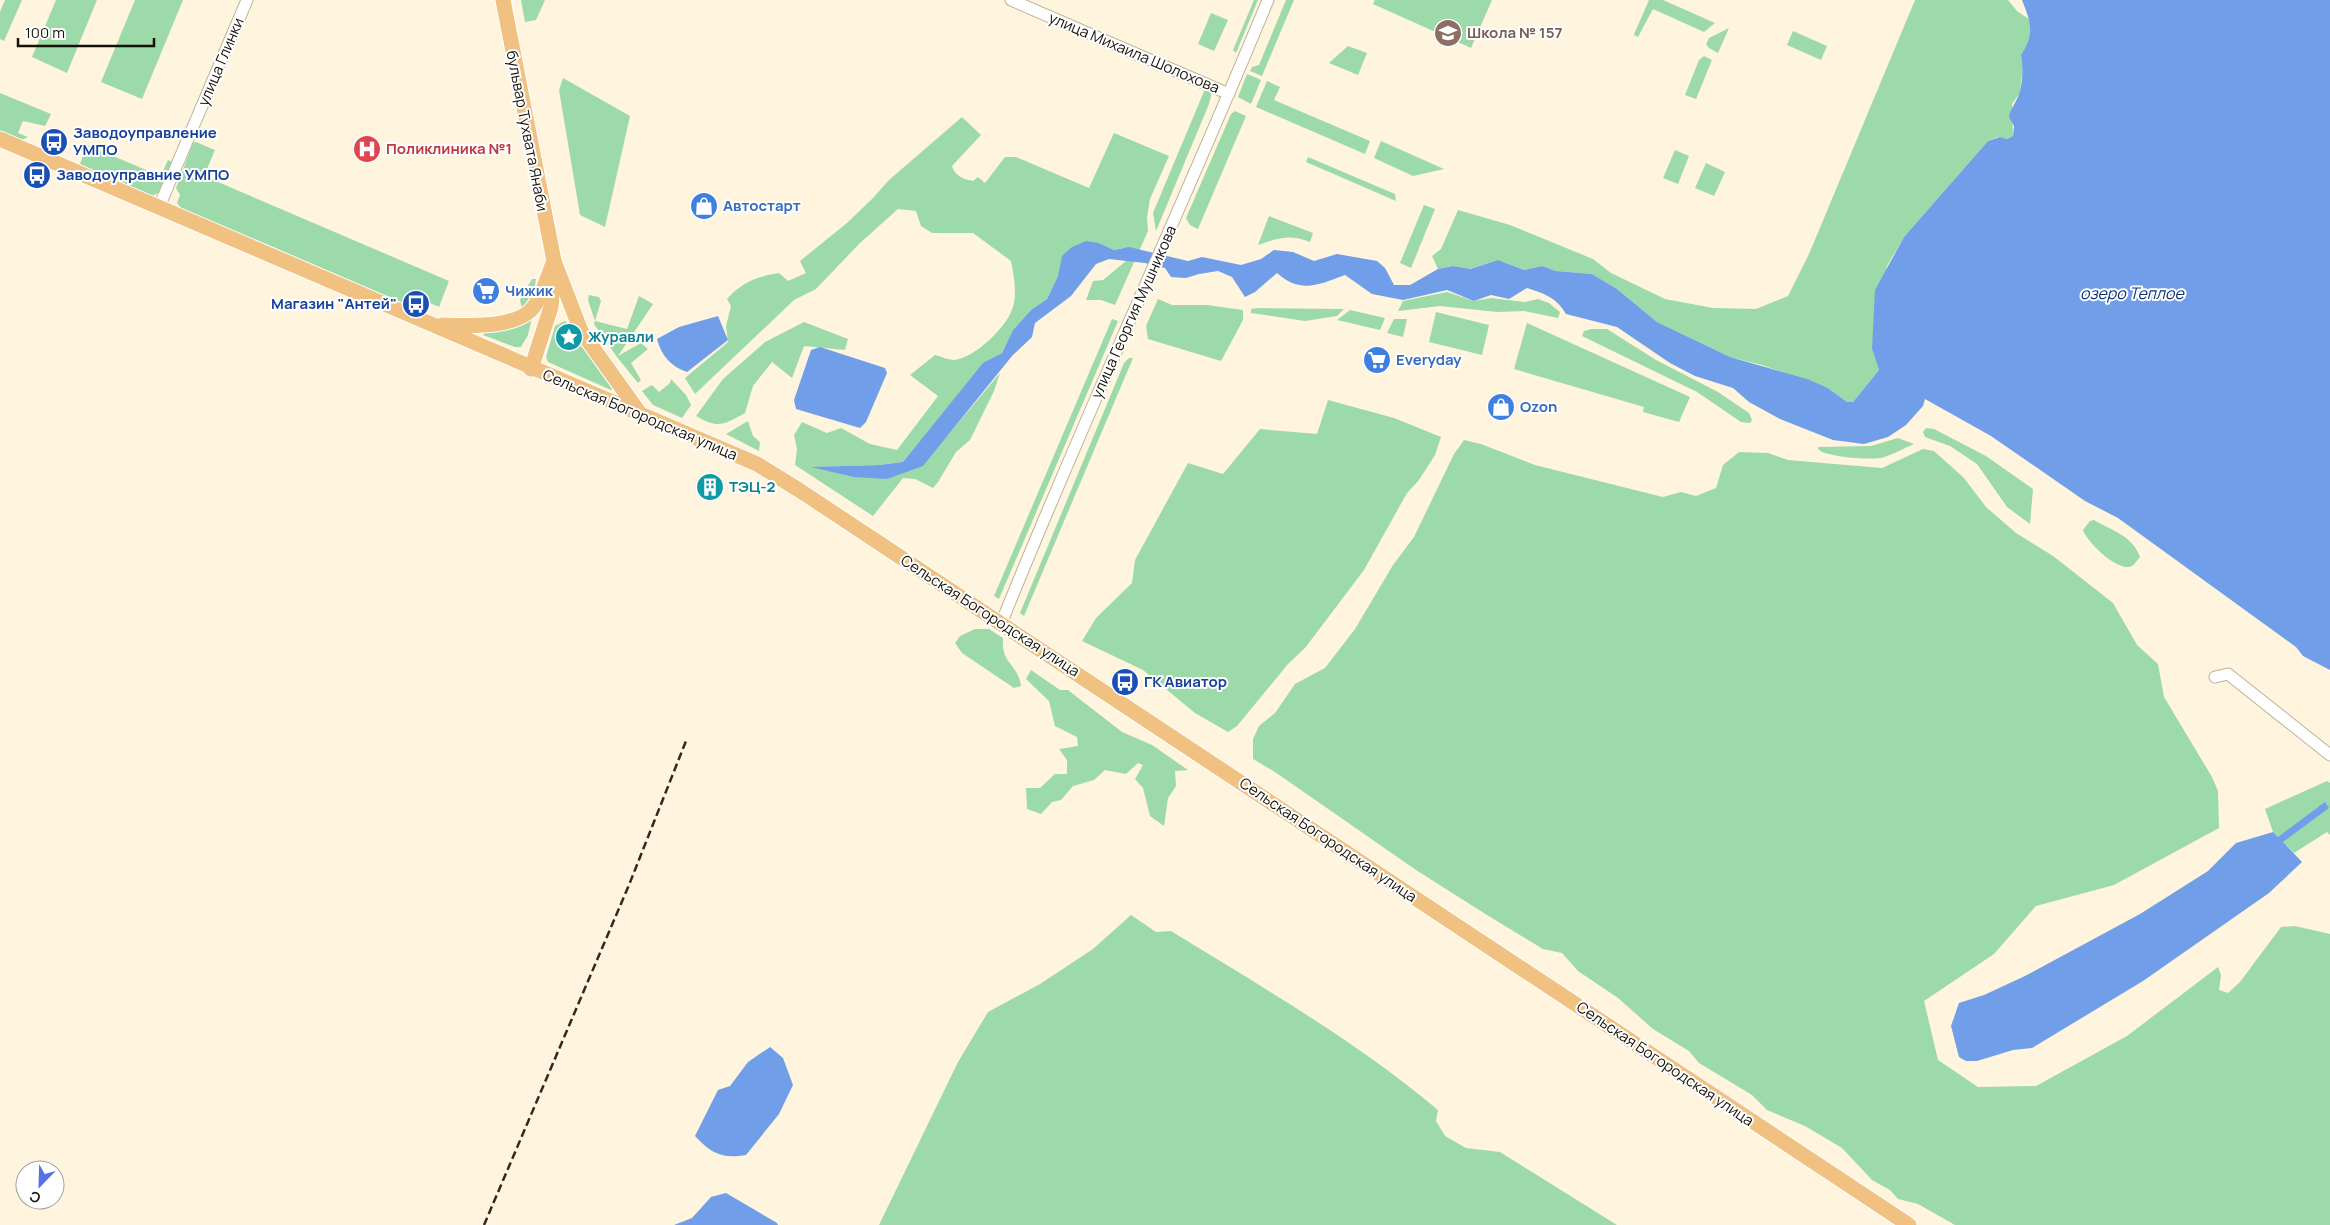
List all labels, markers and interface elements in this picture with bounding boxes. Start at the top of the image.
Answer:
street label: улица Михаила Шолохова [1046,7,1223,98]
street label: улица Глинки [192,14,249,109]
scale bar [18,15,154,47]
school or university icon: Школа № 157 [1433,18,1463,48]
text: 100 m [25,22,65,43]
place label: Школа № 157 [1467,22,1562,43]
street label: бульвар Тухвата Янаби [502,49,553,213]
place label: Заводоуправление УМПО [73,122,217,160]
bus stop icon: Заводоуправление УМПО [39,127,69,157]
hospital icon: Поликлиника №1 [352,134,382,164]
place label: Поликлиника №1 [386,138,512,159]
bus stop icon: Заводоуправние УМПО [22,160,52,190]
place label: Заводоуправние УМПО [56,164,229,185]
shop icon: Автостарт [689,191,719,221]
place label: Автостарт [723,195,801,216]
street label: улица Георгия Мушникова [1086,222,1181,402]
supermarket icon: Чижик [471,276,501,306]
place label: Чижик [505,280,554,301]
water label: озеро Теплое [2080,282,2186,304]
bus stop icon: Магазин "Антей" [401,289,431,319]
place label: Магазин "Антей" [271,293,397,314]
place icon: Журавли [554,322,584,352]
place label: Журавли [588,326,654,347]
supermarket icon: Everyday [1362,345,1392,375]
place label: Everyday [1396,349,1462,370]
street label: Сельская Богородская улица [540,364,741,465]
shop icon: Ozon [1486,392,1516,422]
place label: Ozon [1520,396,1557,417]
building icon: ТЭЦ-2 [695,472,725,502]
place label: ТЭЦ-2 [729,476,775,497]
street label: Сельская Богородская улица [897,550,1084,681]
bus stop icon: ГК Авиатор [1110,667,1140,697]
place label: ГК Авиатор [1144,671,1227,692]
street label: Сельская Богородская улица [1236,772,1421,907]
street label: Сельская Богородская улица [1573,996,1758,1131]
north arrow [15,1160,65,1210]
text: С [26,1187,43,1208]

